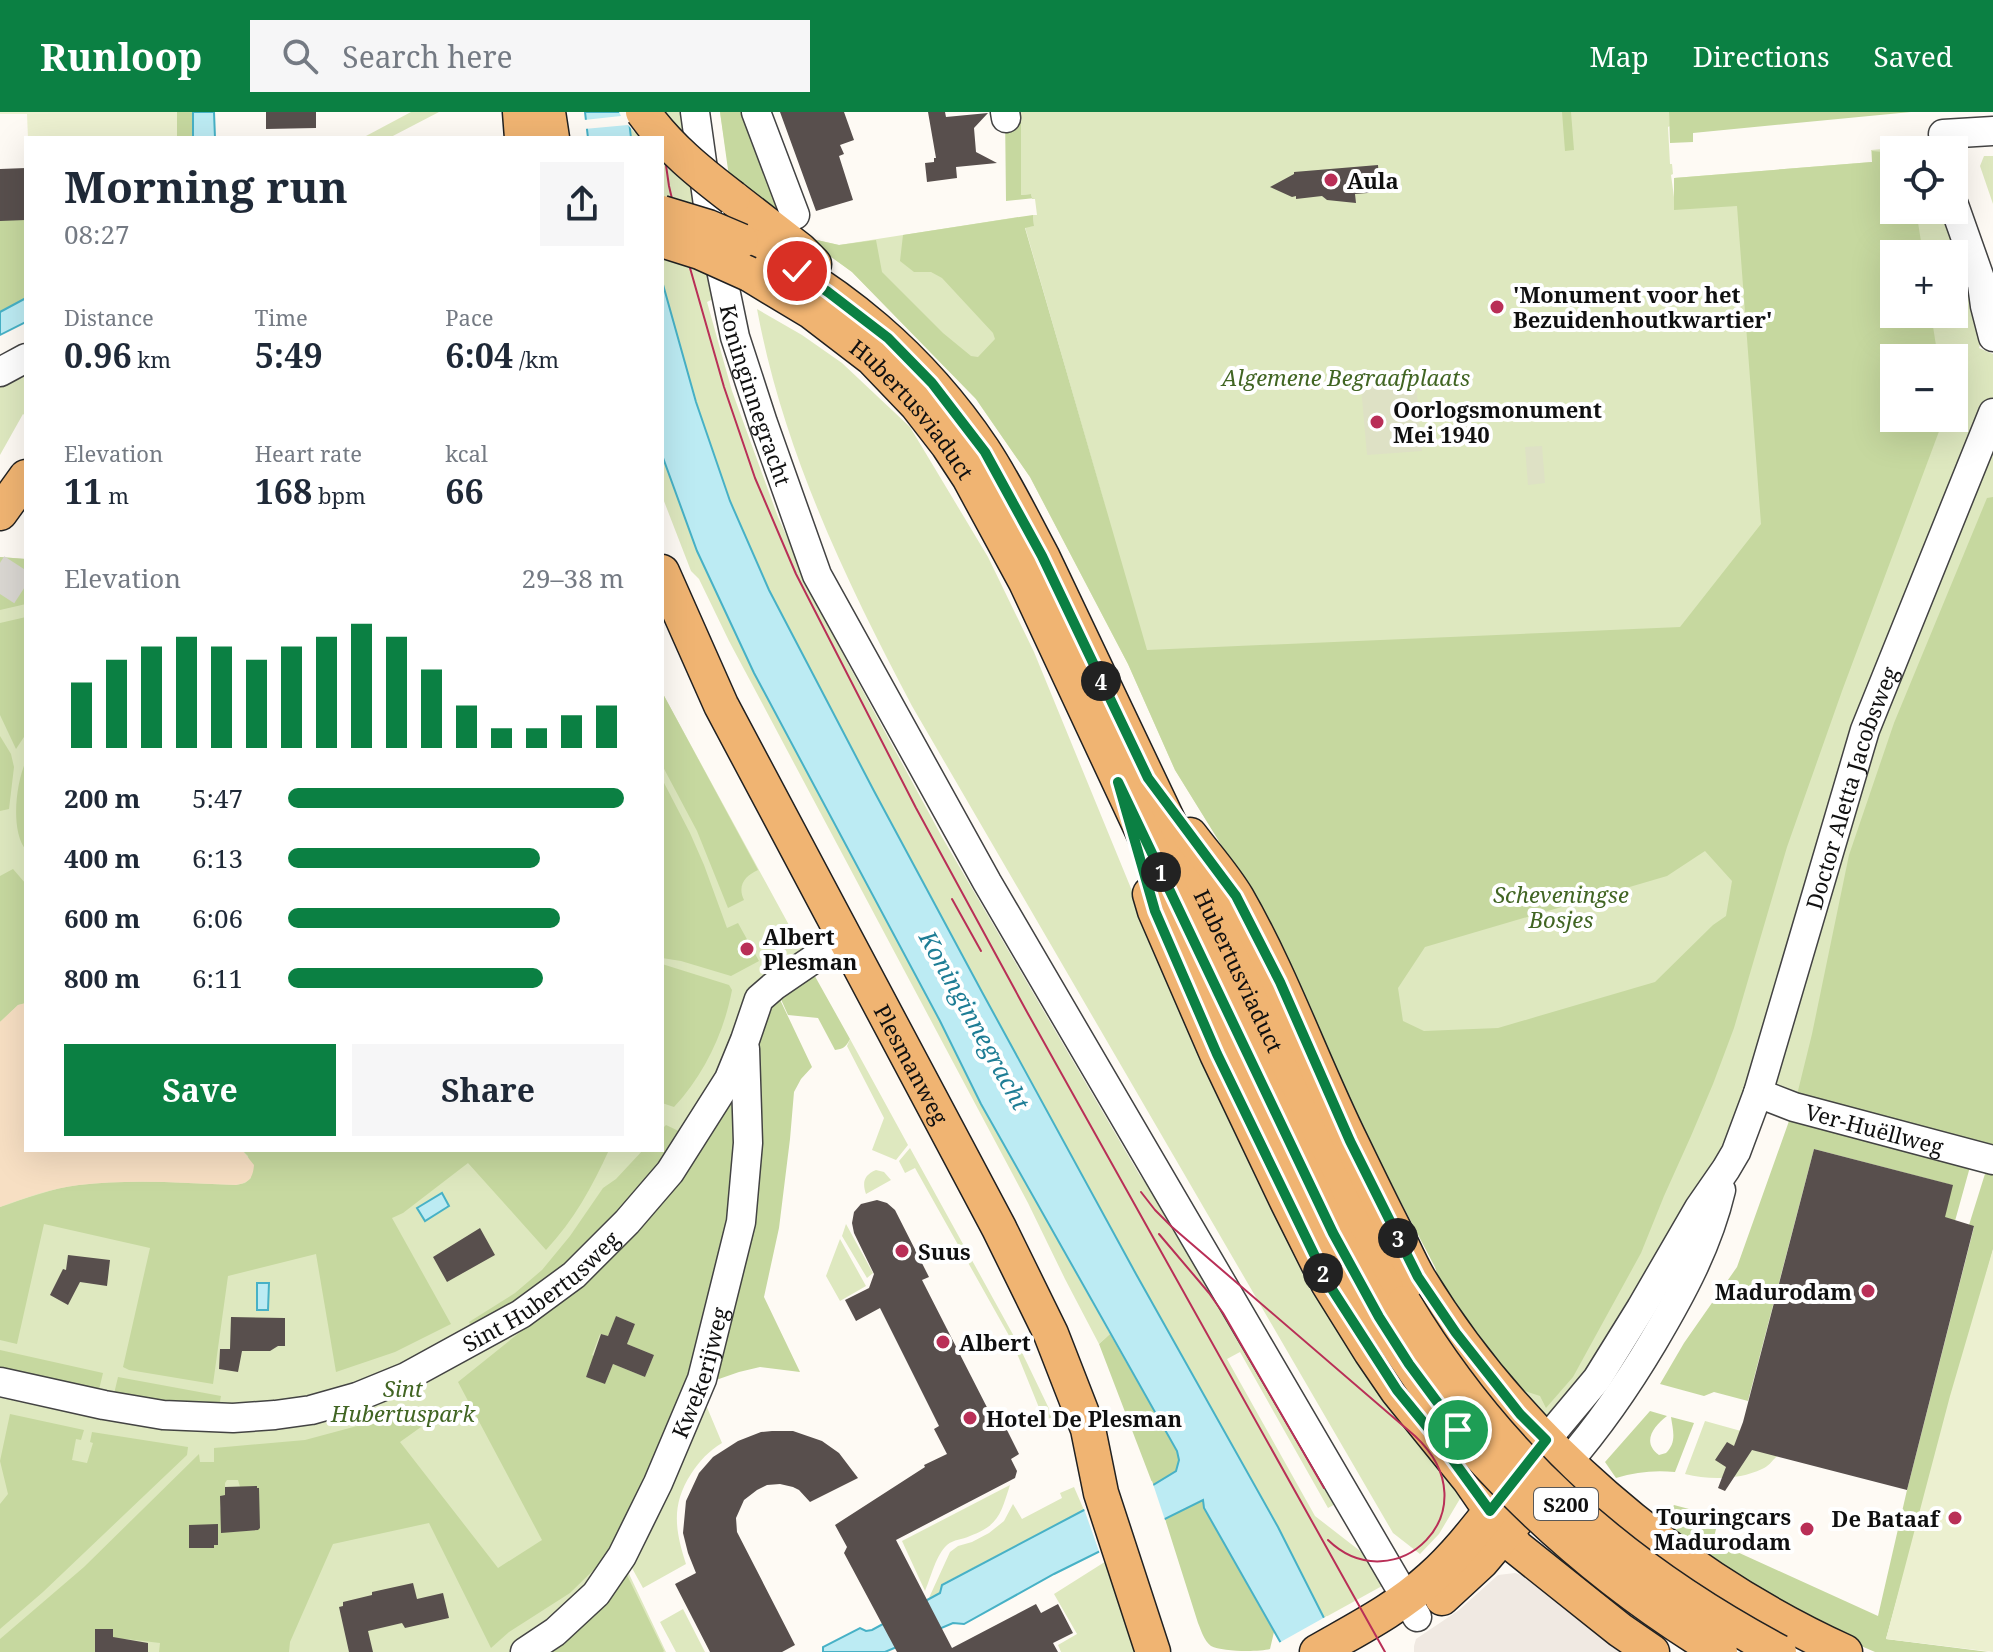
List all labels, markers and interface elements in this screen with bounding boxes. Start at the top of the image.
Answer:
search box [250,20,810,92]
text: Runloop [40,30,202,82]
icon: search [278,34,322,78]
text: Search here [342,36,513,77]
text: Map [1589,37,1649,75]
text: Directions [1693,37,1830,75]
text: Saved [1874,37,1953,75]
map controls [1880,136,1968,432]
button: locate [1880,136,1968,224]
text: Morning run [64,156,348,216]
button: share [540,162,624,246]
place label: Aula [1347,165,1399,195]
marker: Aula [1322,171,1340,189]
text: 08:27 [64,216,130,252]
pin [763,237,831,305]
button: + [1880,240,1968,328]
icon: check [775,249,819,293]
place label: 'Monument voor het Bezuidenhoutkwartier' [1513,279,1772,334]
marker: 'Monument voor het Bezuidenhoutkwartier' [1488,298,1506,316]
text: Distance [64,302,154,332]
text: Time [255,302,308,332]
text: Pace [445,302,494,332]
street label: Koninginnegracht [714,302,799,490]
text: 0.96 [64,332,132,378]
text: 5:49 [255,332,323,378]
text: 6:04 [445,332,513,378]
street label: Hubertusviaduct [844,332,981,485]
text: km [132,344,171,374]
text: /km [513,344,559,374]
button: − [1880,344,1968,432]
park label: Algemene Begraafplaats [1220,362,1470,392]
place label: Oorlogsmonument Mei 1940 [1393,394,1602,449]
marker: Oorlogsmonument Mei 1940 [1368,413,1386,431]
text: Elevation [64,438,163,468]
text: Heart rate [255,438,362,468]
text: kcal [445,438,488,468]
text: 11 [64,468,102,514]
text: 168 [255,468,312,514]
text: 66 [445,468,484,514]
text: m [102,480,129,510]
text: bpm [312,480,366,510]
text: Elevation [64,560,181,596]
text: 29–38 m [522,560,624,596]
pin: 4 [1081,661,1121,701]
street label: Doctor Aletta Jacobsweg [1798,662,1904,913]
text: 4 [1095,666,1107,696]
text: 200 m [64,780,140,816]
text: 5:47 [192,780,243,816]
text: 400 m [64,840,140,876]
text: 6:13 [192,840,243,876]
pin: 1 [1141,852,1181,892]
text: 1 [1155,857,1167,887]
park label: Scheveningse Bosjes [1493,879,1629,934]
street label: Hubertusviaduct [1188,884,1291,1057]
text: 600 m [64,900,140,936]
text: 6:06 [192,900,243,936]
place label: Albert Plesman [763,921,858,976]
water label: Koninginnegracht [912,924,1038,1116]
marker: Albert Plesman [738,940,756,958]
text: 800 m [64,960,140,996]
text: 6:11 [192,960,243,996]
street label: Plesmanweg [868,999,956,1129]
button: Save [64,1044,336,1136]
button: Share [352,1044,624,1136]
street label: Ver-Huëllweg [1802,1096,1947,1161]
pin: 3 [1378,1218,1418,1258]
text: 3 [1392,1223,1404,1253]
street label: Sint Hubertusweg [457,1224,625,1358]
place label: Suus [918,1236,971,1266]
marker: Suus [893,1242,911,1260]
pin: 2 [1303,1253,1343,1293]
text: 2 [1317,1258,1329,1288]
place label: Madurodam [1715,1276,1852,1306]
marker: Madurodam [1859,1282,1877,1300]
street label: Kwekerijweg [664,1304,734,1442]
place label: Albert [959,1327,1031,1357]
marker: Albert [934,1333,952,1351]
park label: Sint Hubertuspark [330,1373,476,1428]
pin [1424,1396,1492,1464]
place label: Hotel De Plesman [986,1403,1183,1433]
icon: arrive [1436,1408,1480,1452]
marker: Hotel De Plesman [961,1409,979,1427]
road number: S200 [1534,1488,1598,1520]
place label: Touringcars Madurodam [1654,1501,1791,1556]
place label: De Bataaf [1832,1503,1941,1533]
marker: De Bataaf [1946,1509,1964,1527]
marker: Touringcars Madurodam [1798,1520,1816,1538]

